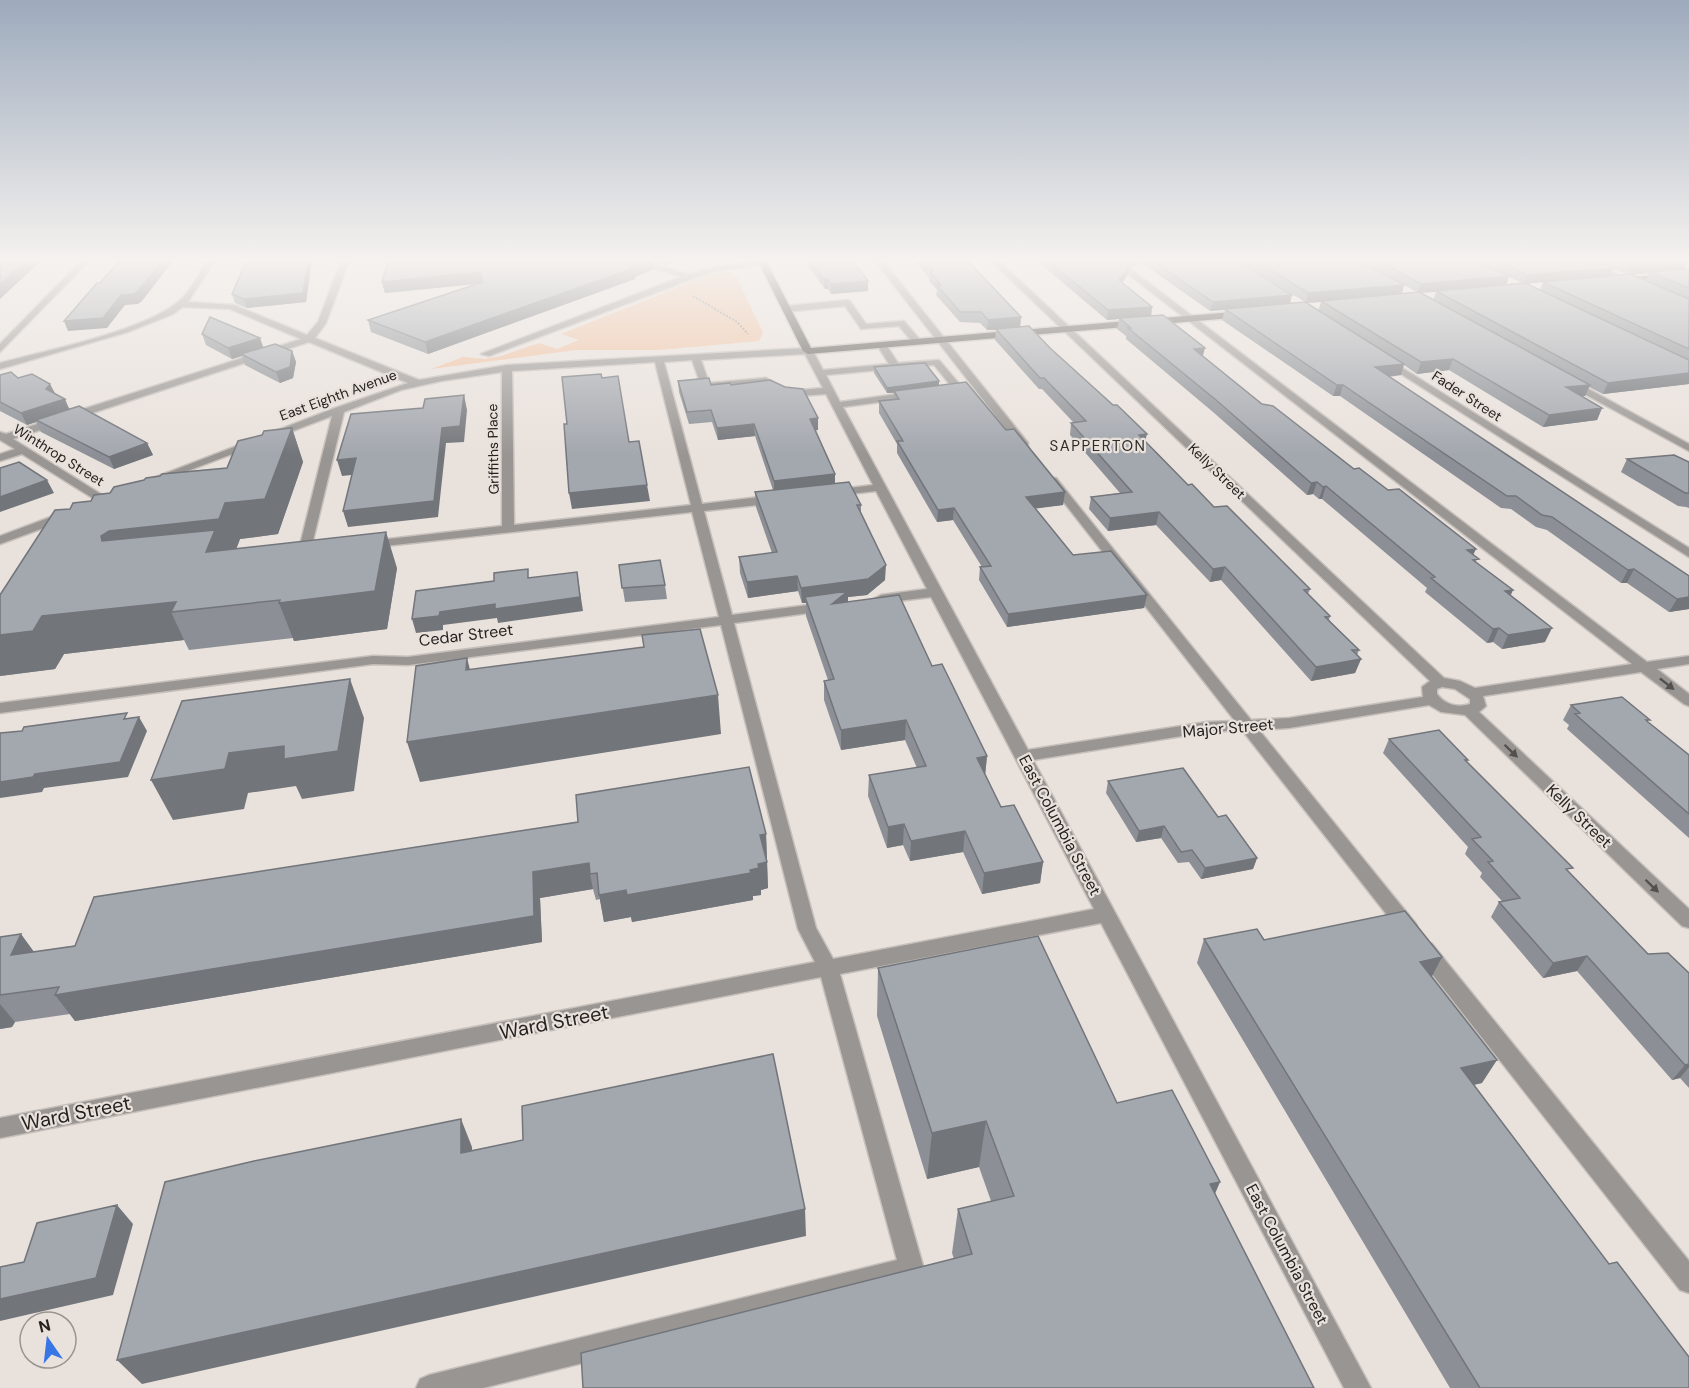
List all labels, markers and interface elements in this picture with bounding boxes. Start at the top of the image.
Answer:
street label: East Eighth Avenue [277,365,399,425]
street label: Fader Street [1429,367,1505,425]
street label: Griffiths Place [483,403,503,495]
street label: Winthrop Street [10,420,108,490]
district label: SAPPERTON [1050,436,1146,456]
street label: Kelly Street [1184,439,1250,503]
street label: Cedar Street [418,619,514,651]
one-way arrow [1659,678,1675,691]
street label: Major Street [1182,714,1274,742]
one-way arrow [1504,744,1519,758]
street label: East Columbia Street [1014,751,1106,899]
street label: Kelly Street [1542,779,1616,853]
one-way arrow [1645,879,1660,893]
street label: Ward Street [497,999,611,1045]
street label: Ward Street [19,1090,133,1136]
street label: East Columbia Street [1241,1180,1333,1328]
north arrow [18,1310,78,1370]
text: N [36,1314,53,1338]

